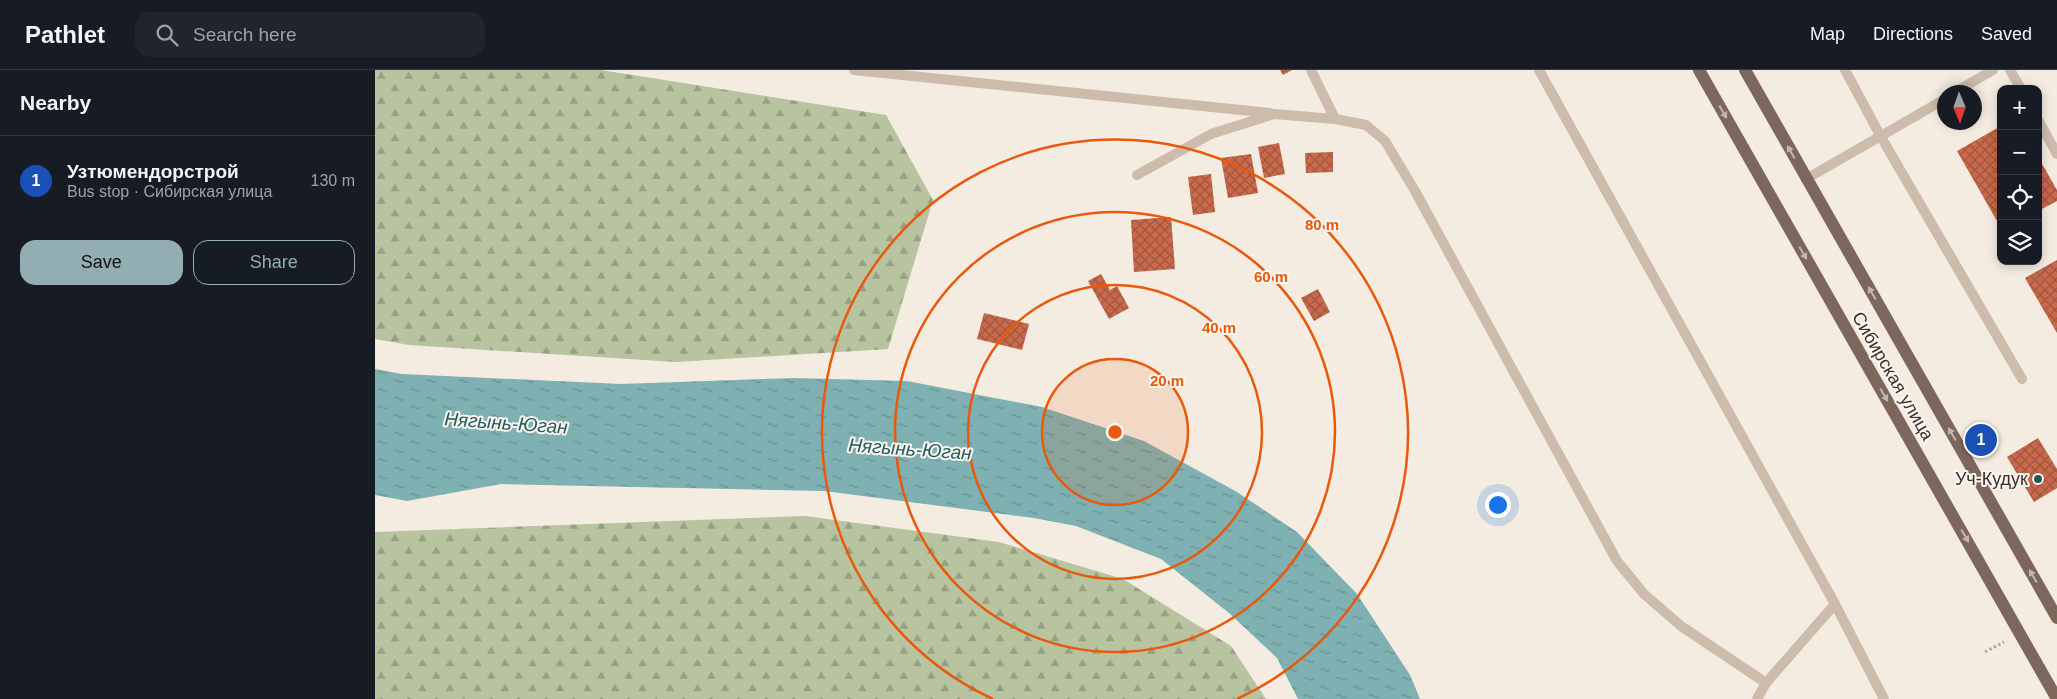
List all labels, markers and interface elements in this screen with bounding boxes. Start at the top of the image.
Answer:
search box [135,12,485,57]
text: Pathlet [25,21,105,48]
icon: search [153,21,181,49]
text: Search here [193,24,297,45]
text: Map [1810,24,1845,44]
text: Directions [1873,24,1953,44]
text: Saved [1981,24,2032,44]
north arrow [1937,85,1982,130]
map controls [1997,85,2042,265]
button: + [1997,85,2042,130]
text: Nearby [20,91,91,114]
one-way arrow [1718,106,1727,119]
button: − [1997,130,2042,175]
one-way arrow [1787,145,1795,160]
text: Узтюмендорстрой [67,161,239,182]
text: 1 [32,172,40,189]
text: 130 m [311,172,355,189]
button: locate [1997,175,2042,220]
text: Bus stop · Сибирская улица [67,183,272,200]
text: 80 m [1305,216,1339,233]
button: layers [1997,220,2042,265]
button: Save [20,240,183,285]
button: Share [193,240,355,285]
one-way arrow [1799,247,1808,260]
text: 60 m [1254,268,1288,285]
one-way arrow [1867,287,1876,300]
street label: Сибирская улица [1848,308,1938,445]
text: 40 m [1202,319,1236,336]
text: 20 m [1150,372,1184,389]
one-way arrow [1880,387,1888,402]
water label: Нягынь-Юган [444,408,569,438]
pin: 1 [1965,421,1997,459]
centre of rings [1106,423,1124,441]
one-way arrow [1948,428,1957,441]
water label: Нягынь-Юган [848,434,973,464]
place label: Уч-Кудук [1955,469,2028,489]
marker: Уч-Кудук [2032,473,2044,485]
your location [1485,492,1511,518]
one-way arrow [1960,529,1969,542]
one-way arrow [2029,568,2037,583]

